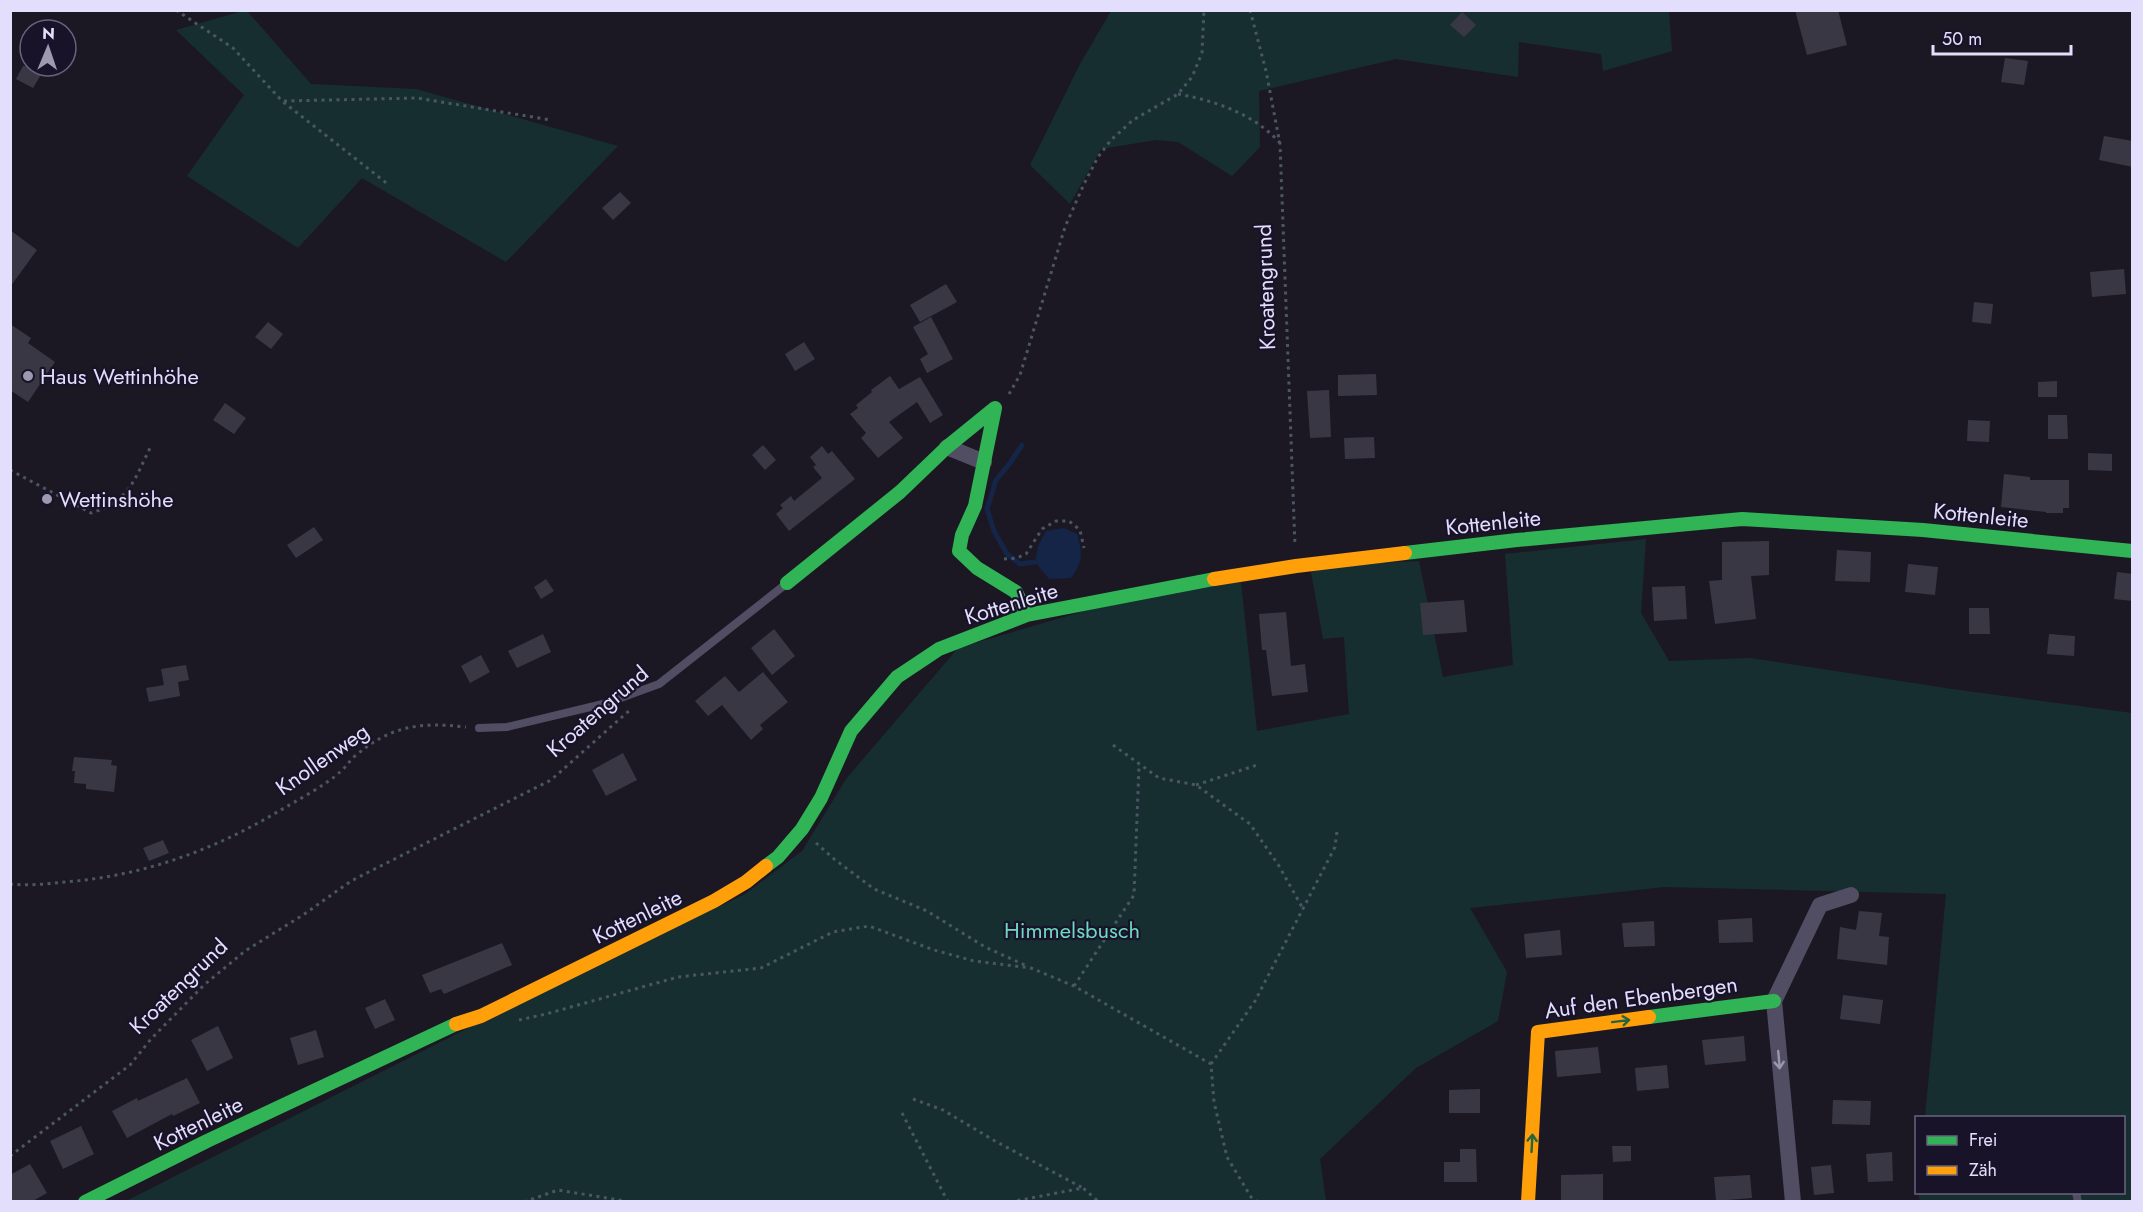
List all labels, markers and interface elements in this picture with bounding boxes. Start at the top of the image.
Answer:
north arrow [18,18,78,78]
scale bar [1933,18,2071,56]
text: N [42,22,55,45]
text: 50 m [1942,26,1982,52]
street label: Kroatengrund [1247,223,1283,351]
place label: Haus Wettinhöhe [40,360,199,392]
marker: Haus Wettinhöhe [21,369,35,383]
place label: Wettinshöhe [59,483,174,515]
marker: Wettinshöhe [40,492,54,506]
street label: Kottenleite [1932,494,2030,536]
street label: Kottenleite [1444,501,1542,543]
street label: Kottenleite [960,574,1062,632]
street label: Kroatengrund [539,658,655,764]
street label: Knollenweg [269,715,375,803]
street label: Kottenleite [587,881,687,951]
park label: Himmelsbusch [1004,914,1140,946]
street label: Kroatengrund [122,931,234,1041]
street label: Auf den Ebenbergen [1542,968,1740,1026]
one-way arrow [1610,1016,1630,1027]
one-way arrow [1774,1049,1785,1069]
street label: Kottenleite [148,1088,248,1158]
legend [1915,1116,2125,1194]
text: Frei [1969,1127,1998,1153]
one-way arrow [1526,1134,1537,1154]
text: Zäh [1969,1157,1997,1183]

